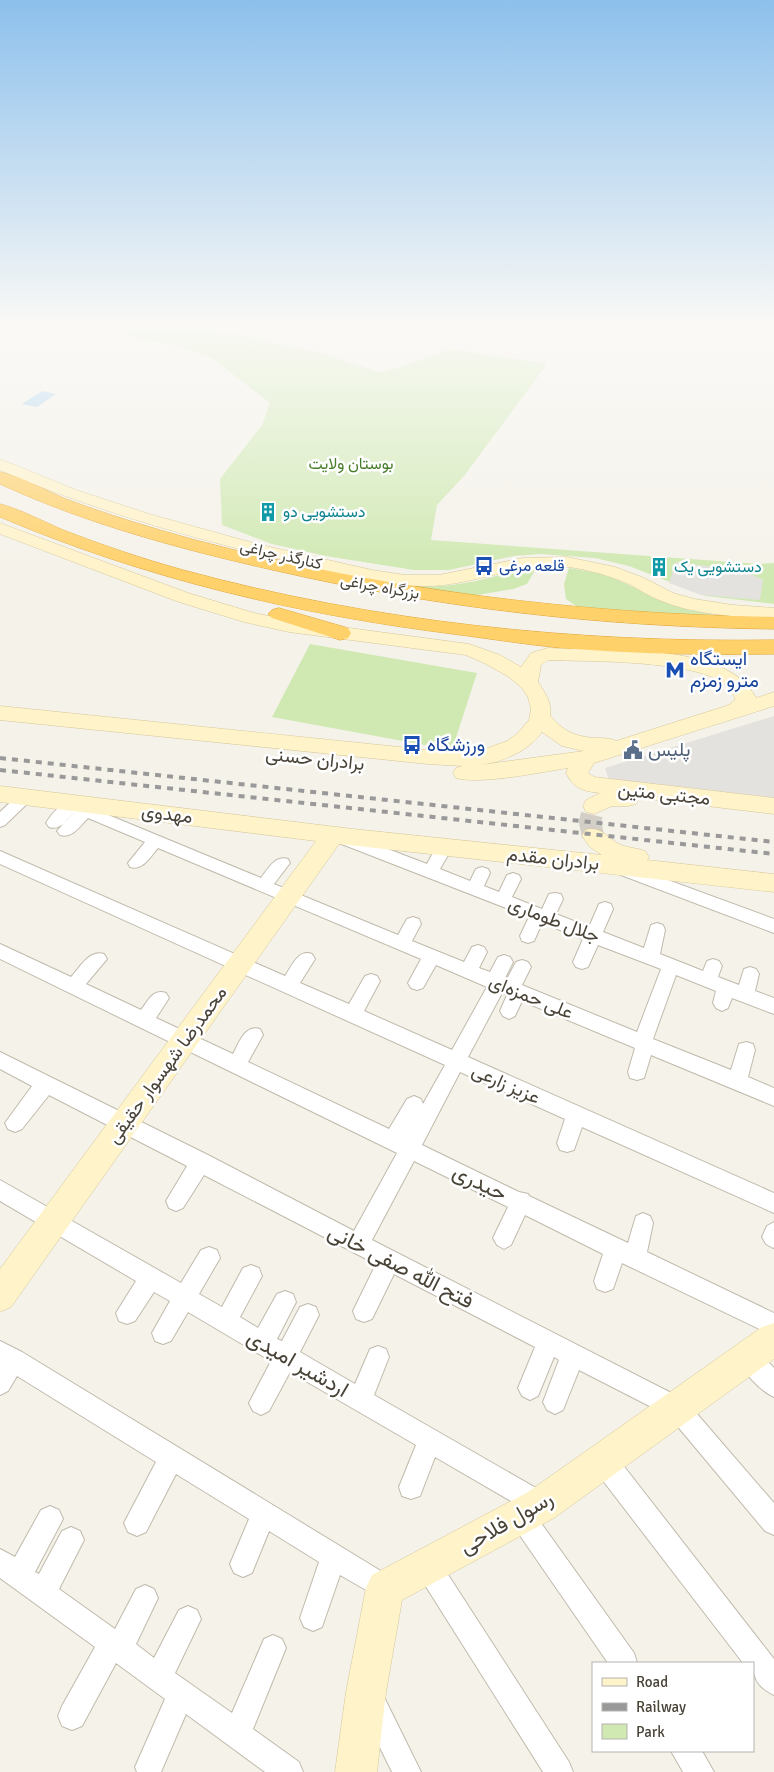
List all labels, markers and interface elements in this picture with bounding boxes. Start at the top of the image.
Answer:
park label: بوستان ولایت [308,454,394,474]
building icon: دستشویی دو [257,501,279,523]
place label: دستشویی دو [283,502,365,522]
street label: کنارگذر چراغی [238,536,324,575]
bus stop icon: قلعه مرغی [473,555,495,577]
place label: قلعه مرغی [499,556,565,576]
building icon: دستشویی یک [648,556,670,578]
place label: دستشویی یک [674,557,762,577]
street label: بزرگراه چراغی [339,570,421,605]
place label: ایستگاه مترو زمزم [690,647,759,693]
metro station icon: ایستگاه مترو زمزم [664,659,686,681]
place label: ورزشگاه [427,733,485,757]
bus stop icon: ورزشگاه [401,734,423,756]
place label: پلیس [648,738,690,763]
public building icon: پلیس [622,739,644,761]
street label: برادران حسنی [264,742,366,776]
street label: مجتبی متین [617,777,711,811]
street label: مهدوی [140,799,194,829]
street label: برادران مقدم [506,842,600,876]
street label: جلال طوماری [505,892,603,948]
street label: علی حمزه‌ای [485,969,577,1025]
street label: محمدرضا شهسوار حقیقی [102,981,232,1149]
street label: عزیز زارعی [468,1058,544,1110]
street label: حیدری [448,1157,512,1207]
street label: فتح الله صفی خانی [323,1218,478,1315]
street label: اردشیر امیدی [242,1323,354,1403]
street label: رسول فلاحی [454,1484,558,1560]
legend [592,1662,754,1752]
text: Road [636,1673,668,1691]
text: Railway [636,1698,686,1716]
text: Park [636,1723,665,1741]

